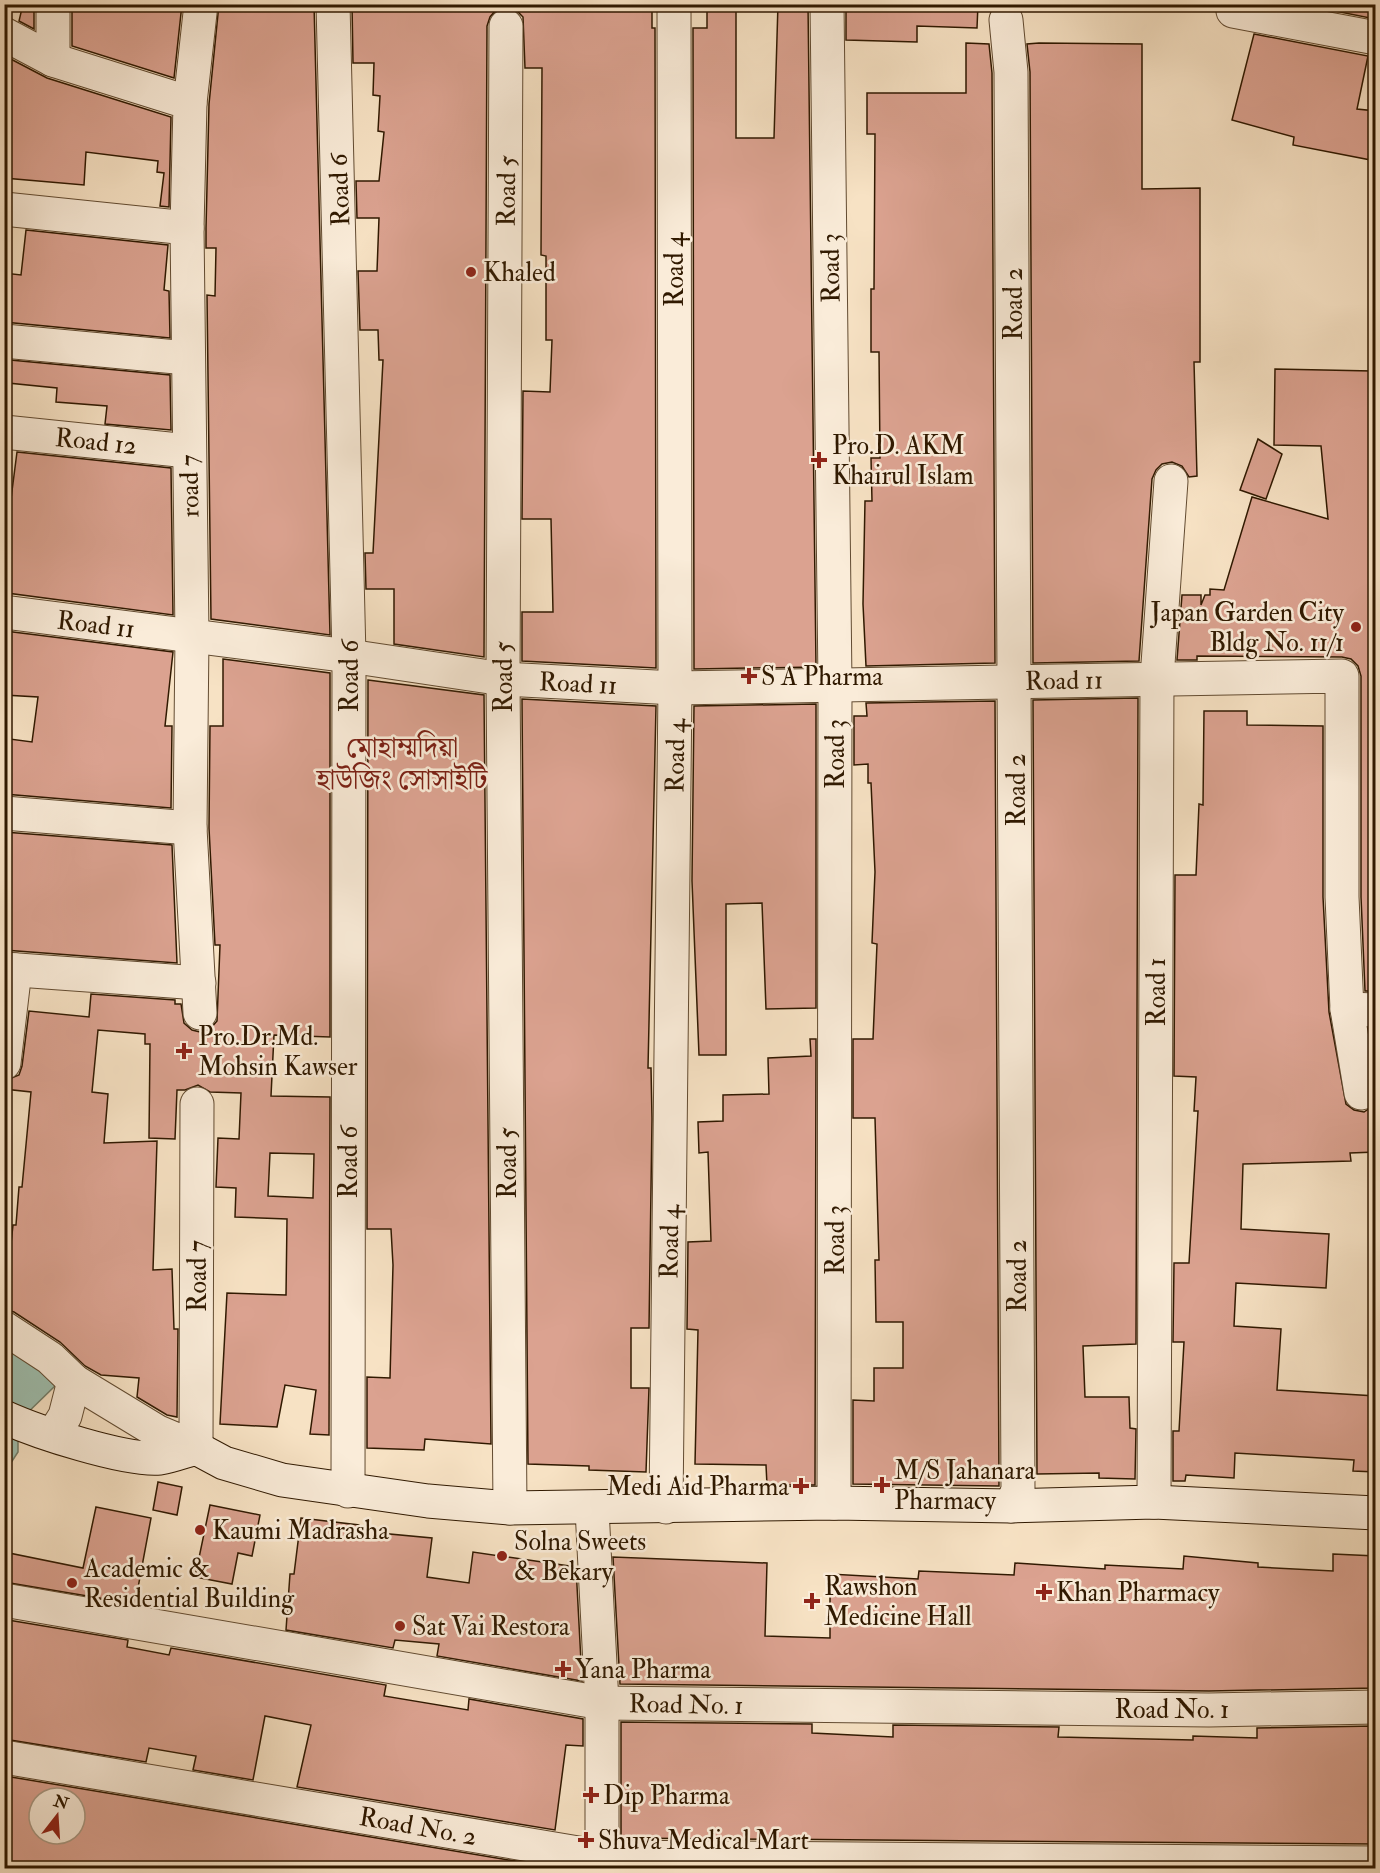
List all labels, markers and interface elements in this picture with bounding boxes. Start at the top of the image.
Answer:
street label: Road 6 [323,151,357,227]
street label: Road 5 [490,155,524,227]
street label: Road 4 [659,232,691,307]
street label: Road 3 [814,233,848,303]
place label: Khaled [483,257,556,289]
marker: Khaled [464,265,478,279]
street label: Road 2 [998,268,1030,341]
street label: Road 12 [53,422,138,462]
place label: Pro.D. AKM Khairul Islam [832,430,974,492]
marker: Pro.D. AKM Khairul Islam [810,451,828,469]
street label: road 7 [173,454,207,518]
place label: Japan Garden City Bldg No. 11/1 [1150,597,1345,659]
street label: Road 11 [55,604,137,646]
marker: Japan Garden City Bldg No. 11/1 [1349,620,1363,634]
street label: Road 6 [334,638,366,712]
street label: Road 5 [488,641,520,713]
place label: S A Pharma [761,661,883,693]
street label: Road 11 [1025,664,1103,698]
street label: Road 11 [538,666,618,702]
marker: S A Pharma [742,669,756,683]
street label: Road 4 [659,718,693,793]
street label: Road 3 [820,719,852,789]
district label: মোহাম্মদিয়া হাউজিং সোসাইটি [315,730,489,798]
street label: Road 2 [1001,754,1033,827]
street label: Road 1 [1141,957,1173,1027]
place label: Pro.Dr.Md. Mohsin Kawser [198,1021,358,1083]
marker: Pro.Dr.Md. Mohsin Kawser [175,1042,193,1060]
street label: Road 6 [333,1124,365,1198]
street label: Road 5 [492,1127,524,1199]
street label: Road 4 [653,1204,687,1279]
street label: Road 3 [820,1205,852,1275]
street label: Road 7 [182,1240,214,1312]
street label: Road 2 [1002,1240,1034,1313]
place label: M/S Jahanara Pharmacy [894,1455,1036,1517]
place label: Medi Aid Pharma [607,1471,789,1503]
marker: M/S Jahanara Pharmacy [875,1478,889,1492]
marker: Medi Aid Pharma [794,1479,808,1493]
place label: Kaumi Madrasha [212,1515,389,1547]
marker: Kaumi Madrasha [193,1523,207,1537]
place label: Solna Sweets & Bekary [514,1526,646,1588]
marker: Solna Sweets & Bekary [495,1549,509,1563]
place label: Academic & Residential Building [83,1553,295,1615]
place label: Rawshon Medicine Hall [824,1571,972,1633]
marker: Academic & Residential Building [65,1576,79,1590]
place label: Khan Pharmacy [1056,1577,1220,1609]
marker: Khan Pharmacy [1037,1585,1051,1599]
marker: Rawshon Medicine Hall [805,1594,819,1608]
place label: Sat Vai Restora [412,1611,570,1643]
marker: Sat Vai Restora [393,1619,407,1633]
place label: Yana Pharma [575,1654,711,1686]
marker: Yana Pharma [556,1662,570,1676]
street label: Road No. 1 [628,1688,744,1722]
street label: Road No. 1 [1115,1694,1229,1726]
place label: Dip Pharma [603,1780,730,1813]
north arrow [27,1786,87,1846]
marker: Dip Pharma [584,1788,598,1802]
text: N [50,1791,72,1814]
street label: Road No. 2 [357,1801,479,1853]
place label: Shuva Medical Mart [598,1825,809,1857]
marker: Shuva Medical Mart [579,1833,593,1847]

